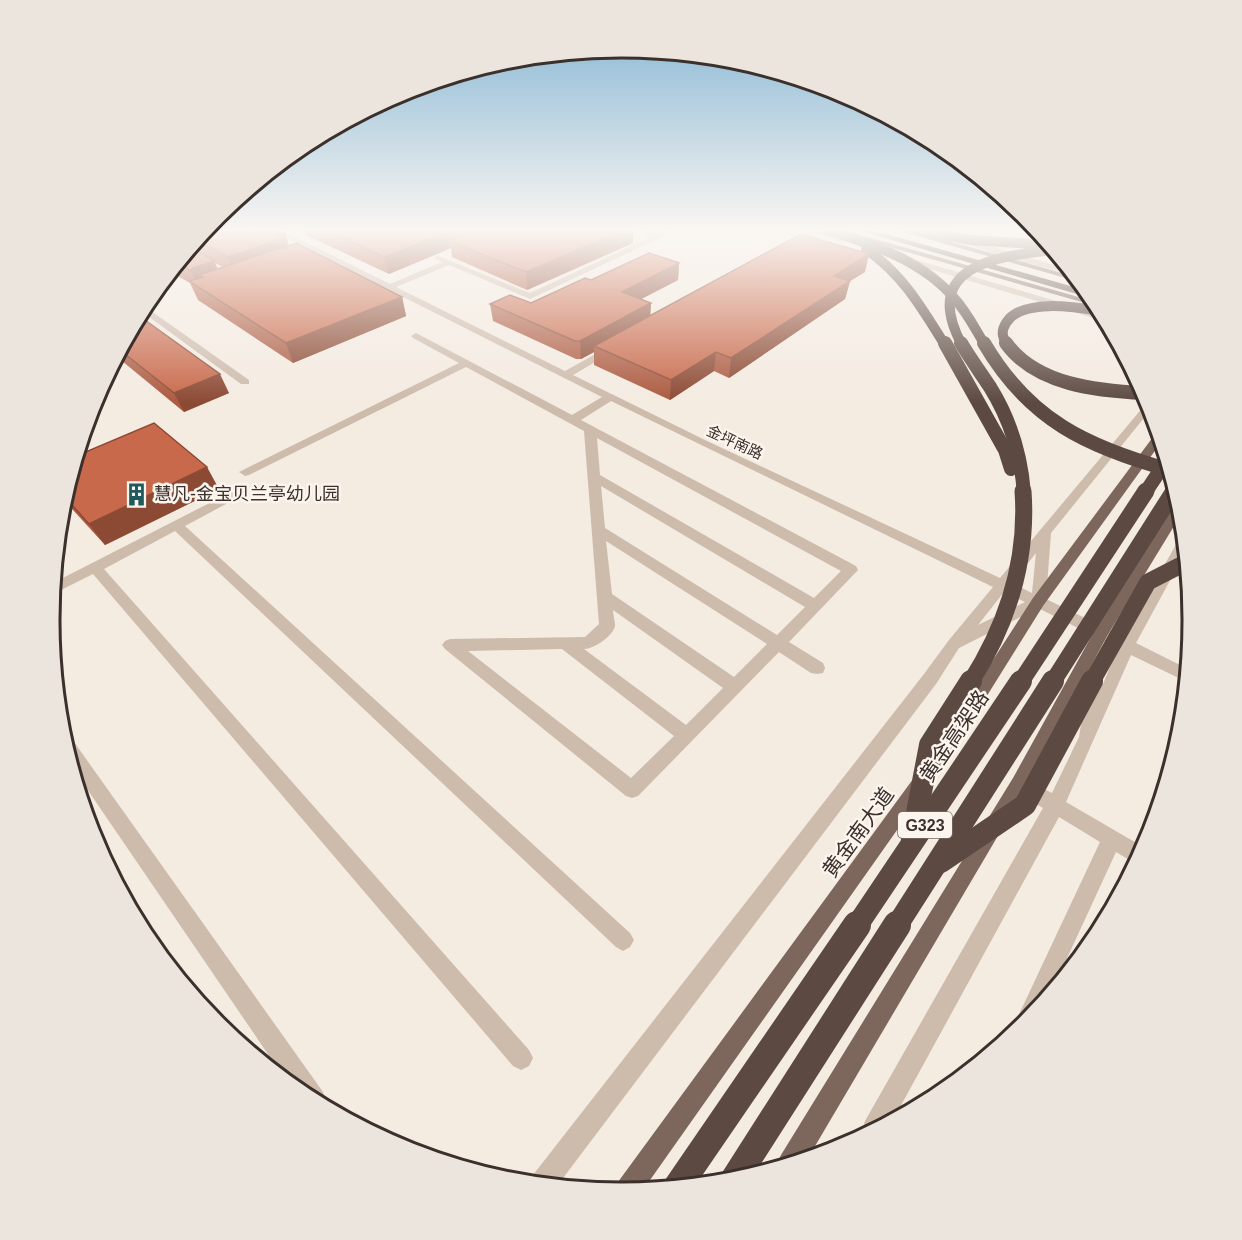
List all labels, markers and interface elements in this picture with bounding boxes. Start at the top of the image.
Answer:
street label: 金坪南路 [704,422,766,462]
building icon: 慧凡-金宝贝兰亭幼儿园 [123,481,149,507]
place label: 慧凡-金宝贝兰亭幼儿园 [154,484,340,504]
street label: 黄金高架路 [915,686,993,786]
street label: 黄金南大道 [818,783,898,881]
road number: G323 [898,812,952,838]

